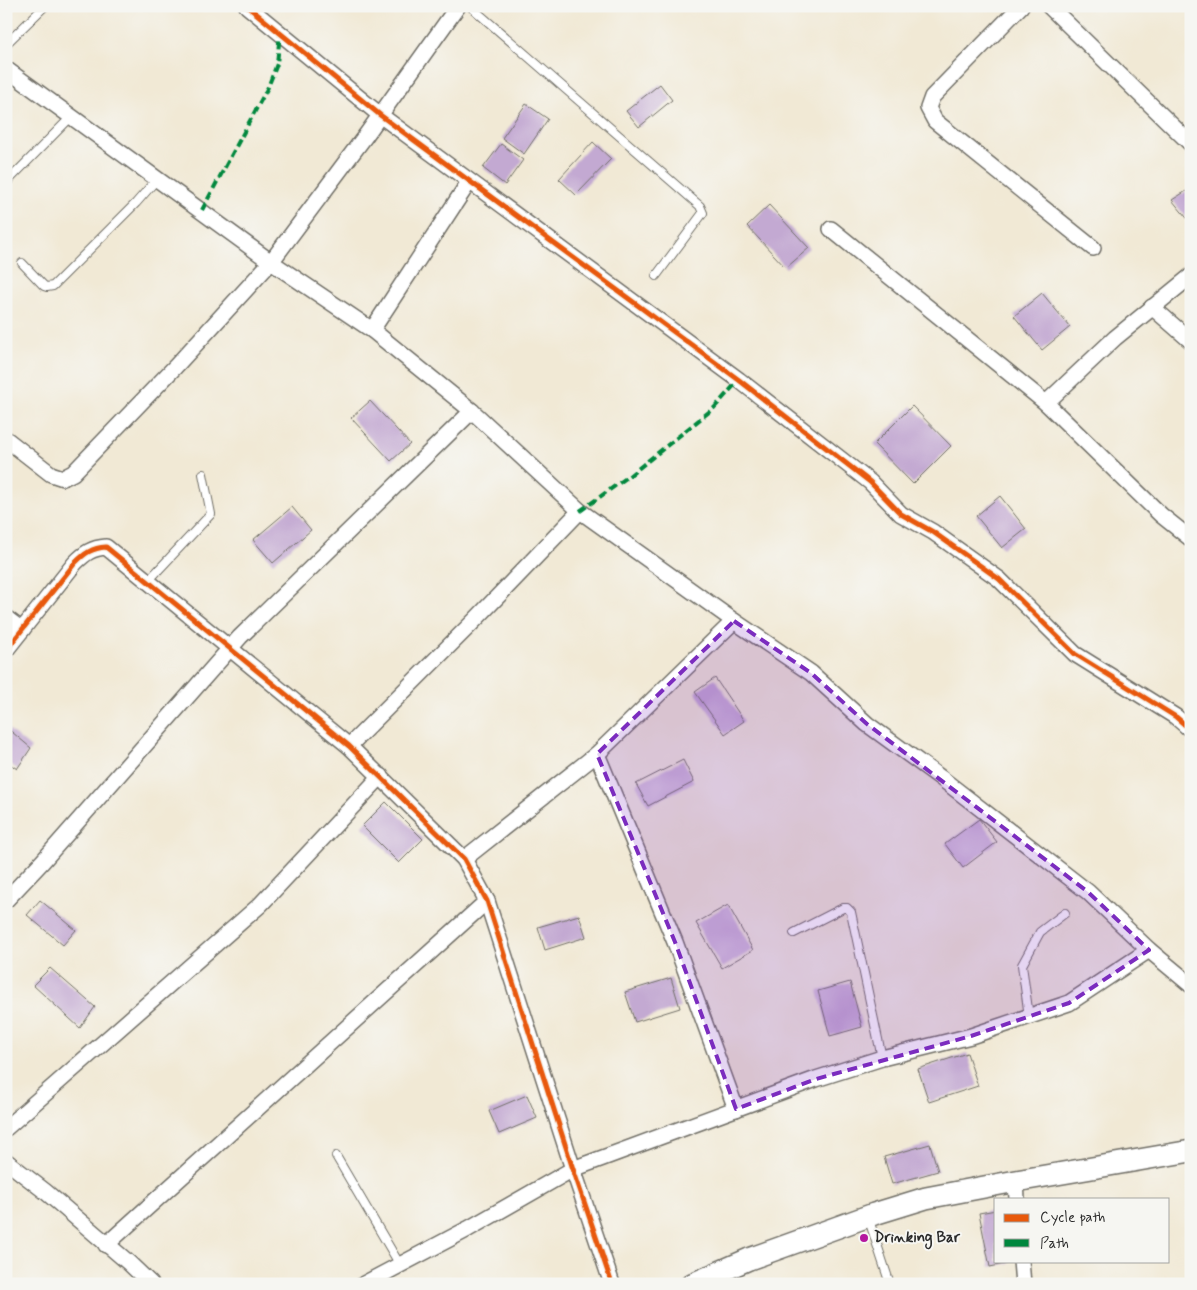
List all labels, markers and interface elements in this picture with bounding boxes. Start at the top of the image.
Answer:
legend [994,1198,1170,1262]
text: Cycle path [1040,1208,1105,1228]
place label: Drinking Bar [874,1228,961,1250]
marker: Drinking Bar [858,1232,870,1244]
text: Path [1040,1234,1069,1254]

